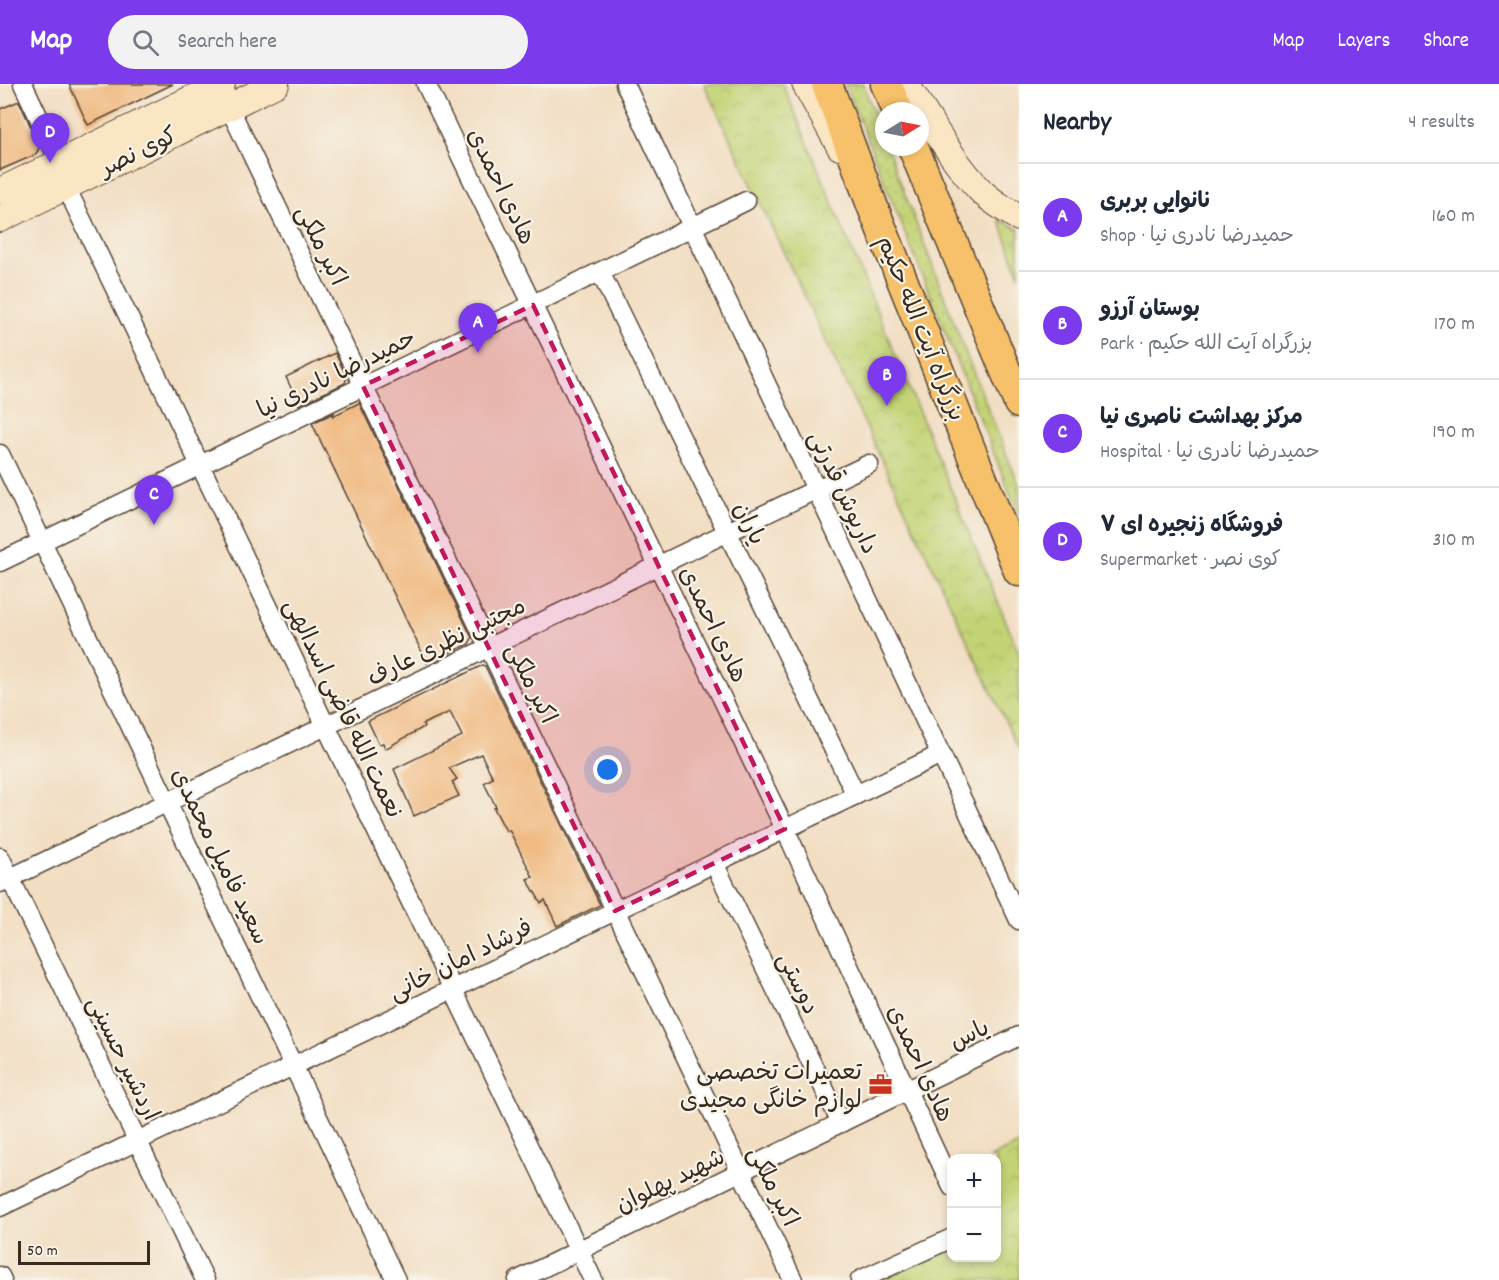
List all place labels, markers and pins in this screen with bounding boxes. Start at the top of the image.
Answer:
pin: D [31,113,70,163]
pin: A [458,304,498,353]
pin: B [868,356,906,406]
pin: C [134,476,174,525]
place label: تعمیرات تخصصی لوازم خانگی مجیدی [680,1057,863,1119]
office icon: تعمیرات تخصصی لوازم خانگی مجیدی [867,1072,893,1098]

